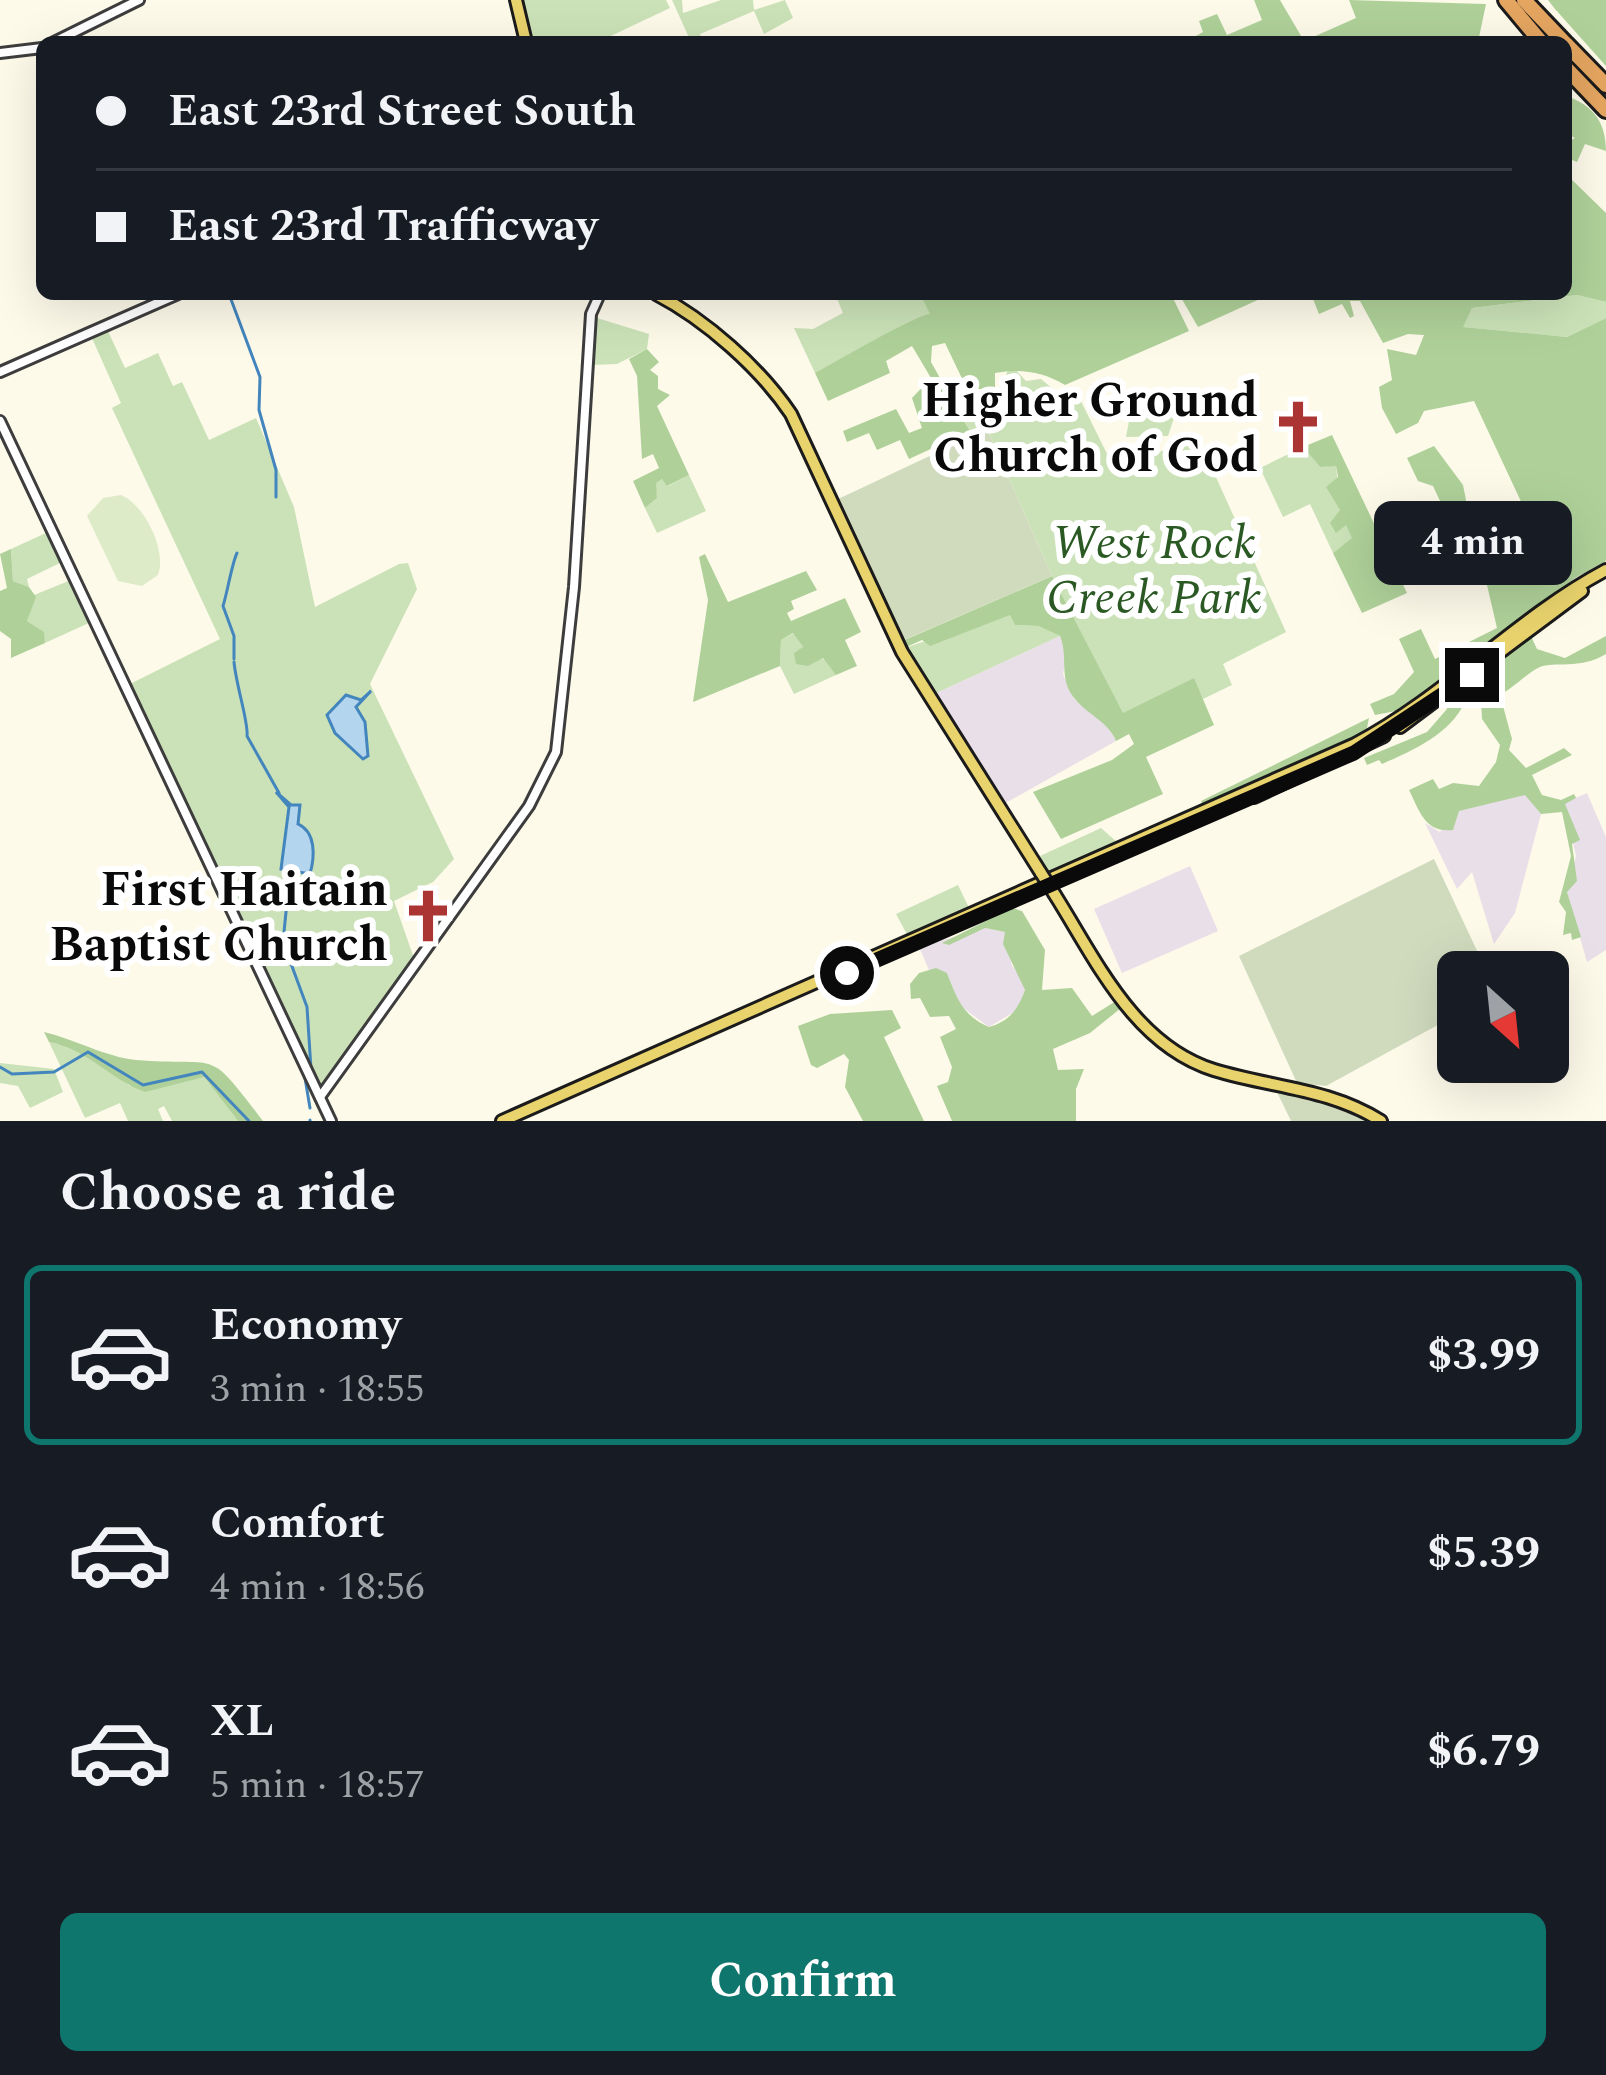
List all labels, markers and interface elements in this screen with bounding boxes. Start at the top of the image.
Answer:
text: East 23rd Street South [168,77,636,146]
text: East 23rd Trafficway [168,192,598,261]
place label: Higher Ground Church of God [922,365,1258,493]
church icon: Higher Ground Church of God [1269,398,1327,456]
callout: 4 min [1373,501,1571,585]
park label: West Rock Creek Park [1046,507,1262,635]
text: 4 min [1421,513,1525,572]
route end [1445,648,1499,702]
place label: First Haitain Baptist Church [50,854,388,982]
church icon: First Haitain Baptist Church [399,887,457,945]
route start [820,946,874,1000]
north arrow [1437,951,1569,1083]
map controls [1437,951,1569,1083]
text: Choose a ride [60,1152,396,1234]
text: Economy [210,1291,401,1360]
icon: car [66,1301,174,1409]
text: $3.99 [1427,1321,1540,1390]
text: 3 min · 18:55 [210,1360,425,1419]
text: Comfort [210,1489,385,1558]
icon: car [66,1499,174,1607]
text: $5.39 [1427,1519,1540,1588]
text: 4 min · 18:56 [210,1558,425,1617]
text: XL [210,1687,274,1756]
icon: car [66,1697,174,1805]
text: $6.79 [1427,1717,1540,1786]
text: 5 min · 18:57 [210,1756,425,1815]
button: Confirm [60,1913,1546,2051]

